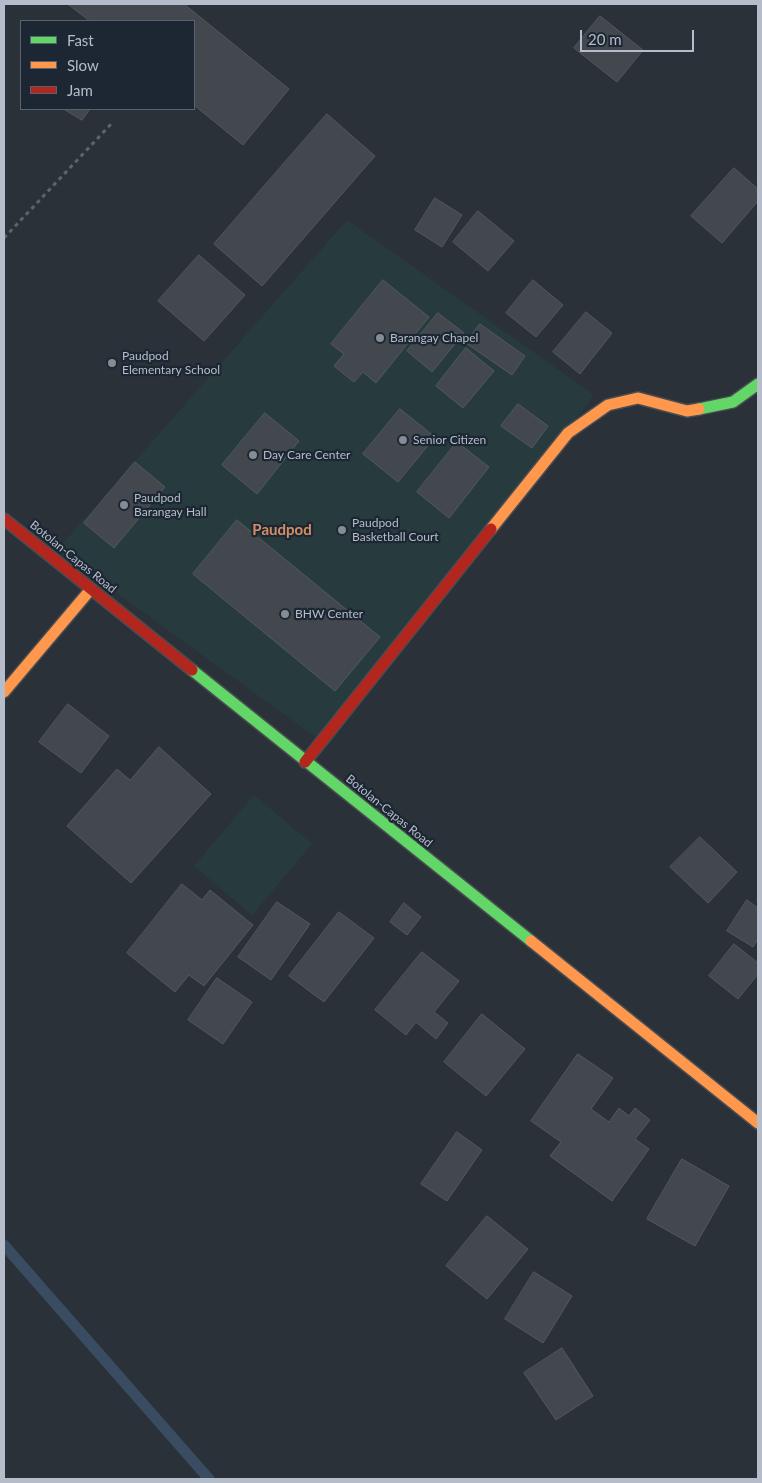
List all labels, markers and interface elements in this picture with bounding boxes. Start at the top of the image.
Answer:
legend [20,20,195,110]
scale bar [582,20,696,52]
text: 20 m [588,30,622,48]
text: Fast [67,31,94,49]
text: Slow [67,56,99,74]
text: Jam [67,81,93,99]
place label: Barangay Chapel [390,331,478,345]
marker: Barangay Chapel [374,332,386,344]
place label: Paudpod Elementary School [122,349,220,377]
marker: Paudpod Elementary School [106,357,118,369]
place label: Senior Citizen [413,433,486,447]
marker: Senior Citizen [397,434,409,446]
place label: Day Care Center [263,448,350,462]
marker: Day Care Center [247,449,259,461]
place label: Paudpod Barangay Hall [134,491,206,519]
marker: Paudpod Barangay Hall [118,499,130,511]
place label: Paudpod Basketball Court [352,516,439,544]
street label: Botolan-Capas Road [27,518,119,596]
district label: Paudpod [252,521,312,539]
marker: Paudpod Basketball Court [336,524,348,536]
place label: BHW Center [295,607,363,621]
marker: BHW Center [279,608,291,620]
street label: Botolan-Capas Road [343,772,435,850]

